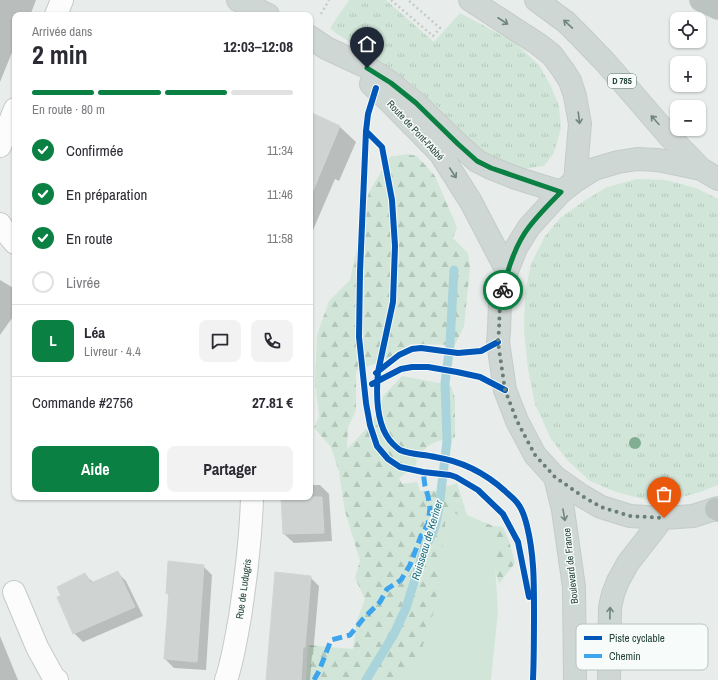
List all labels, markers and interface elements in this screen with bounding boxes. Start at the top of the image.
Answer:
map controls [670,12,706,136]
button: locate [670,12,706,48]
one-way arrow [497,17,508,25]
one-way arrow [563,20,573,29]
text: Arrivée dans [32,23,92,40]
pin [350,27,384,68]
icon: home [356,33,378,55]
text: 12:03–12:08 [223,36,293,57]
text: 2 min [32,37,88,72]
button: + [670,56,706,92]
road number: D 785 [608,74,636,88]
street label: Route de Pont-l'Abbé [384,97,447,164]
button: − [670,100,706,136]
text: En route · 80 m [32,101,105,118]
one-way arrow [575,111,583,124]
one-way arrow [651,115,660,126]
icon: check [32,139,54,161]
text: Confirmée [66,140,123,161]
text: 11:34 [267,142,293,159]
one-way arrow [449,167,457,178]
icon: check [32,183,54,205]
text: En préparation [66,184,147,205]
text: 11:46 [267,186,293,203]
icon: check [32,227,54,249]
text: En route [66,228,113,249]
text: 11:58 [267,230,293,247]
courier [483,270,523,310]
text: Livrée [66,272,100,293]
icon: bike [492,279,514,301]
button: chat [199,320,241,362]
button: phone [251,320,293,362]
text: Léa [84,322,105,343]
text: L [49,330,57,351]
text: Livreur · 4.4 [84,343,141,360]
text: Commande #2756 [32,392,133,413]
text: 27.81 € [252,392,293,413]
button: Aide [32,446,159,492]
button: Partager [167,446,293,492]
pin [647,477,681,518]
icon: bag [653,483,675,505]
water label: Ruisseau de Keriner [408,497,446,582]
one-way arrow [560,508,568,521]
street label: Boulevard de France [560,527,581,604]
street label: Rue de Ludugris [233,558,254,620]
one-way arrow [606,607,614,620]
legend [576,624,708,670]
text: Piste cyclable [609,631,665,645]
text: Chemin [609,649,641,663]

